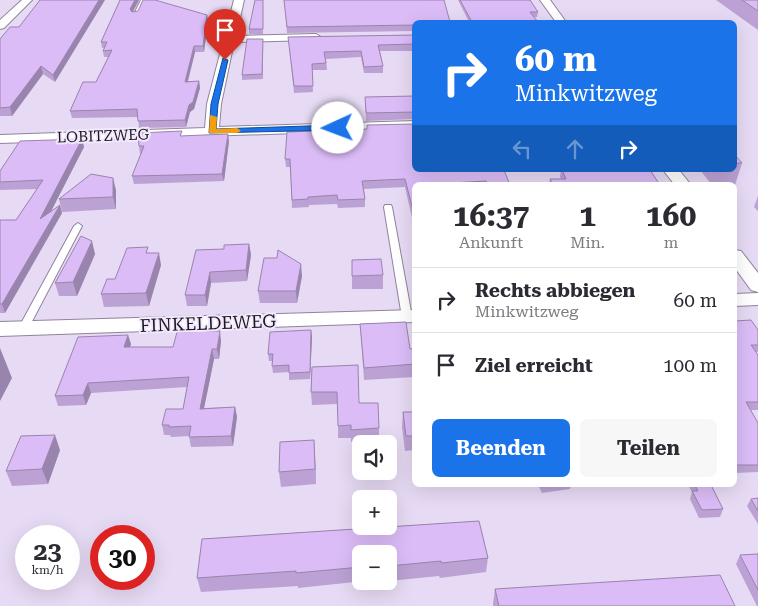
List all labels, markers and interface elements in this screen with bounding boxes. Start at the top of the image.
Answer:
pin [204,9,246,60]
icon: arrive [211,16,239,44]
text: 60 m [515,39,597,80]
icon: right [432,40,497,105]
text: Minkwitzweg [515,81,657,106]
position arrow [311,101,363,153]
street label: LOBITZWEG [56,125,150,147]
icon: left [508,135,536,163]
icon: ahead [561,135,589,163]
icon: right [614,135,642,163]
text: 16:37 [453,198,529,233]
text: 1 [579,198,596,233]
text: 160 [646,198,696,233]
text: Ankunft [459,233,523,252]
text: Min. [570,233,605,252]
text: m [664,233,678,252]
text: Rechts abbiegen [475,279,635,302]
icon: right [432,286,460,314]
text: 60 m [674,289,717,312]
text: Minkwitzweg [475,302,578,321]
street label: FINKELDEWEG [139,310,277,336]
icon: arrive [432,351,460,379]
text: Ziel erreicht [475,354,593,377]
text: 100 m [663,354,717,377]
button: Beenden [432,419,570,477]
button: Teilen [580,419,717,477]
map controls [352,435,397,590]
button: sound [352,435,397,480]
button: + [352,490,397,535]
speed limit sign: 30 [90,525,155,590]
text: 23 [33,537,62,566]
button: − [352,545,397,590]
text: km/h [31,563,64,577]

